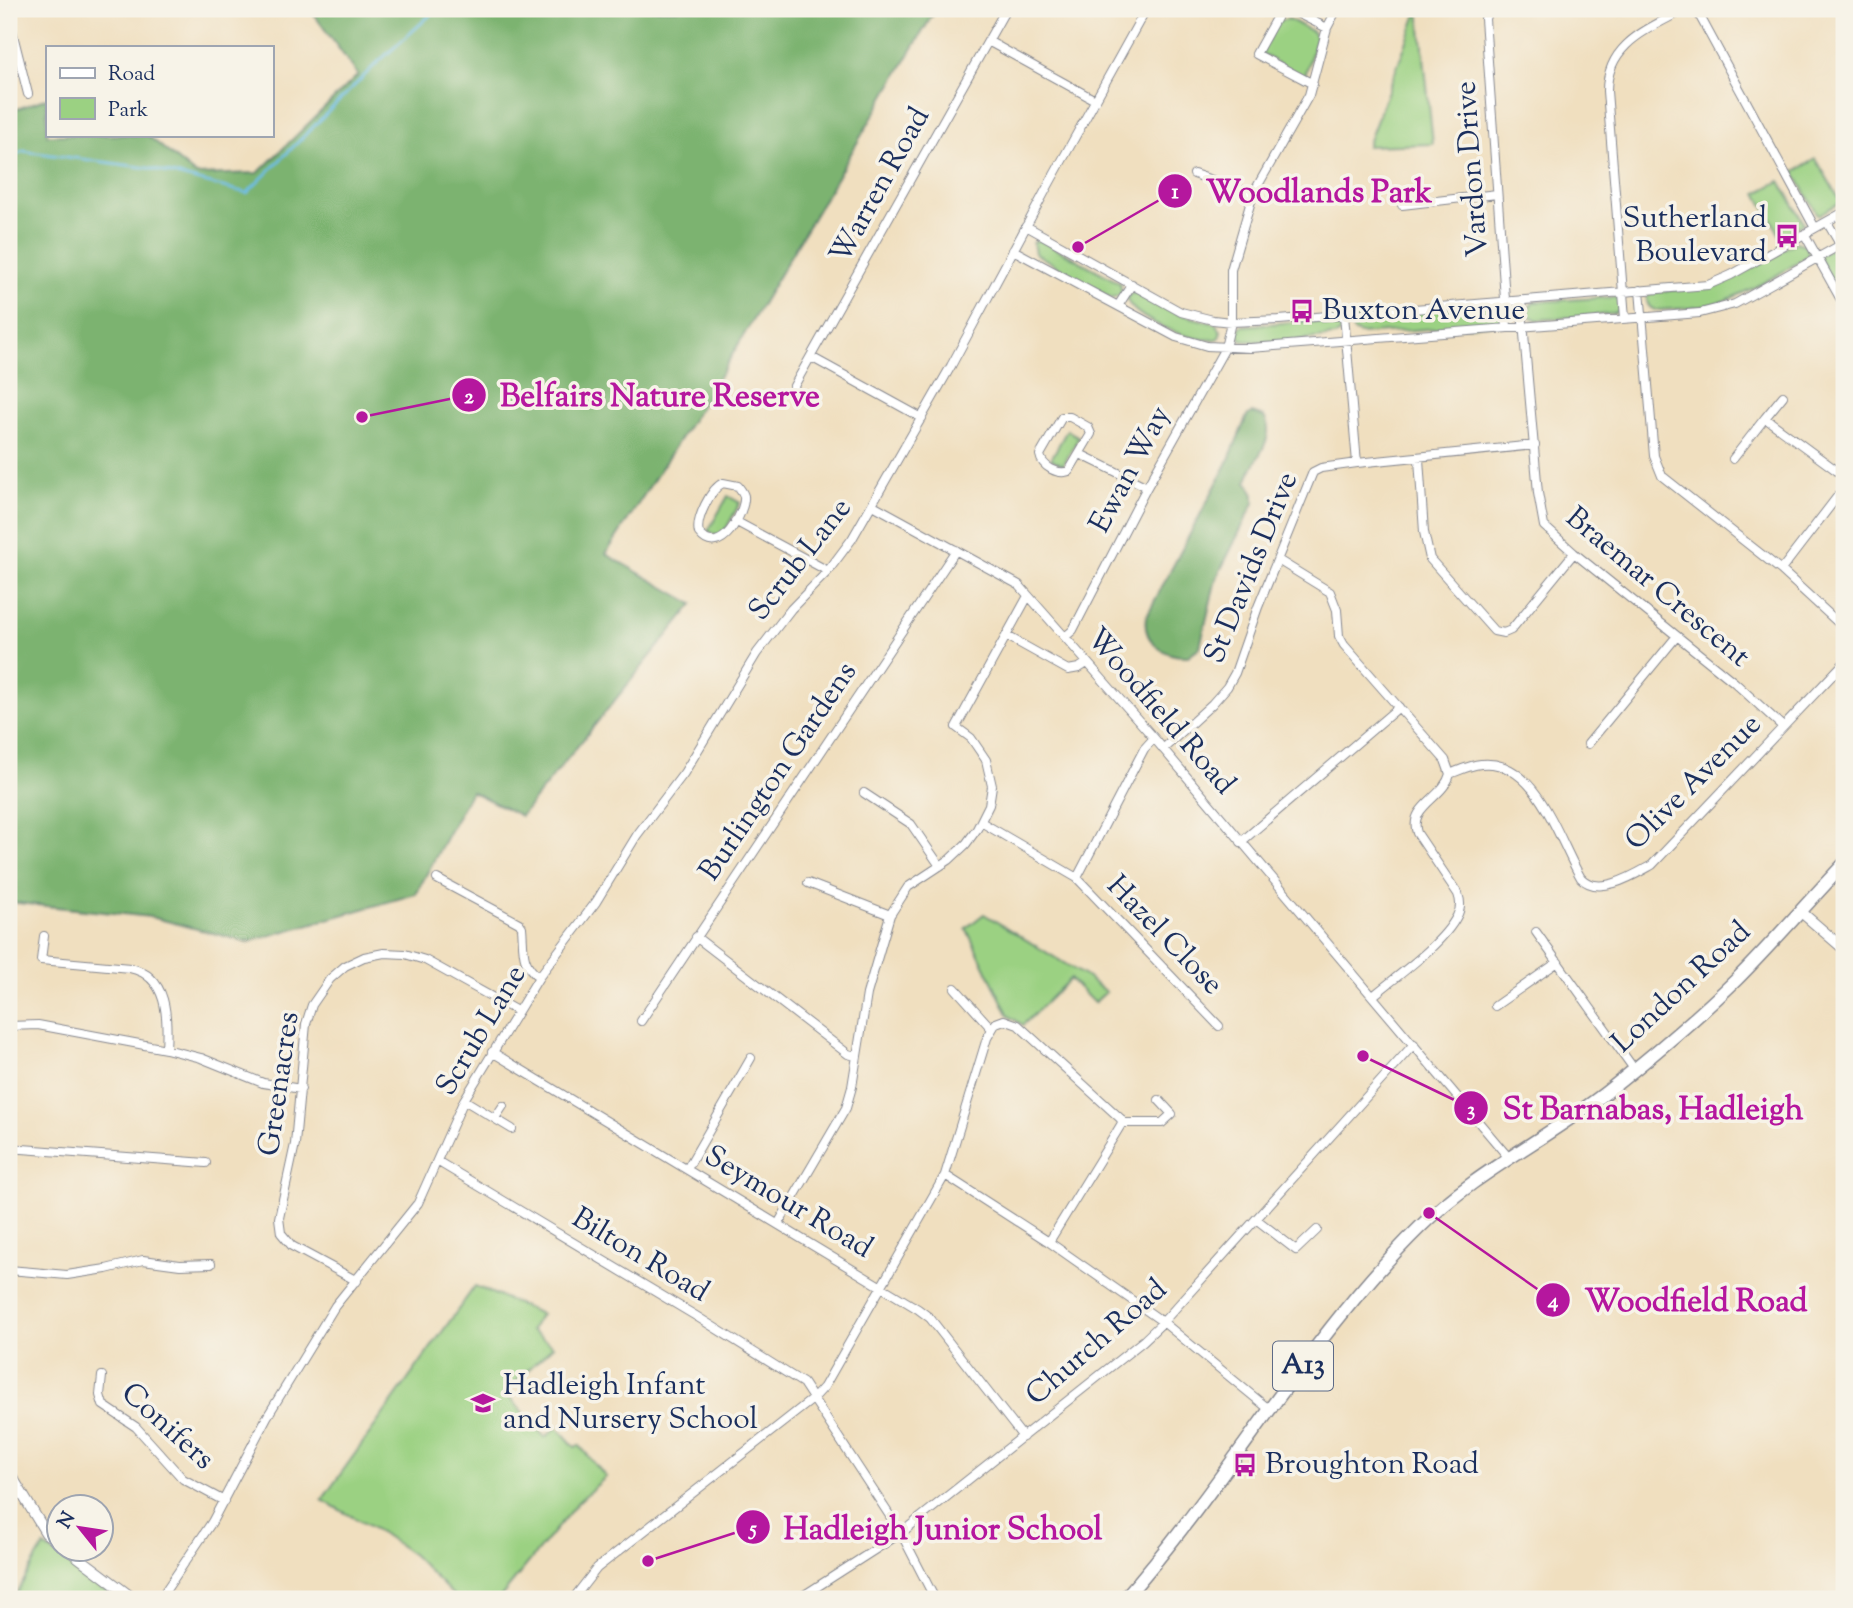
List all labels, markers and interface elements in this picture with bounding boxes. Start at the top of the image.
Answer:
legend [46,46,273,136]
text: Road [108,60,155,90]
street label: Vardon Drive [1445,79,1501,259]
text: Park [108,96,149,126]
street label: Warren Road [820,100,942,272]
callout: Woodlands Park [1157,164,1447,217]
text: Woodlands Park [1206,171,1433,217]
text: 1 [1171,178,1179,208]
place label: Sutherland Boulevard [1623,198,1767,275]
bus stop icon: Sutherland Boulevard [1773,222,1801,250]
place label: Buxton Avenue [1322,290,1525,333]
bus stop icon: Buxton Avenue [1288,297,1316,325]
callout: Belfairs Nature Reserve [451,369,834,422]
text: Belfairs Nature Reserve [500,375,820,421]
text: 2 [464,383,474,413]
street label: Ewan Way [1080,399,1183,541]
street label: St Davids Drive [1194,466,1310,670]
street label: Scrub Lane [739,489,863,631]
street label: Braemar Crescent [1555,498,1759,678]
street label: Woodfield Road [1075,619,1245,805]
street label: Burlington Gardens [689,654,869,890]
street label: Olive Avenue [1616,705,1772,861]
street label: Hazel Close [1096,866,1232,1006]
street label: London Road [1603,912,1761,1064]
street label: Scrub Lane [426,957,538,1105]
street label: Greenacres [249,1009,311,1159]
callout: St Barnabas, Hadleigh [1454,1082,1818,1135]
text: St Barnabas, Hadleigh [1503,1088,1804,1134]
text: 3 [1467,1096,1475,1126]
street label: Seymour Road [696,1136,880,1270]
street label: Bilton Road [563,1198,717,1314]
street label: Church Road [1017,1269,1177,1417]
callout: Woodfield Road [1536,1273,1822,1326]
text: Woodfield Road [1584,1280,1808,1326]
text: 4 [1547,1287,1559,1317]
road number: A13 [1273,1342,1333,1390]
place label: Hadleigh Infant and Nursery School [503,1365,758,1442]
street label: Conifers [111,1373,223,1481]
school or university icon: Hadleigh Infant and Nursery School [469,1389,497,1417]
place label: Broughton Road [1265,1444,1479,1487]
bus stop icon: Broughton Road [1231,1451,1259,1479]
north arrow [46,1492,116,1562]
callout: Hadleigh Junior School [735,1501,1117,1554]
text: N [52,1507,83,1534]
text: Hadleigh Junior School [784,1508,1102,1554]
text: 5 [747,1515,757,1545]

